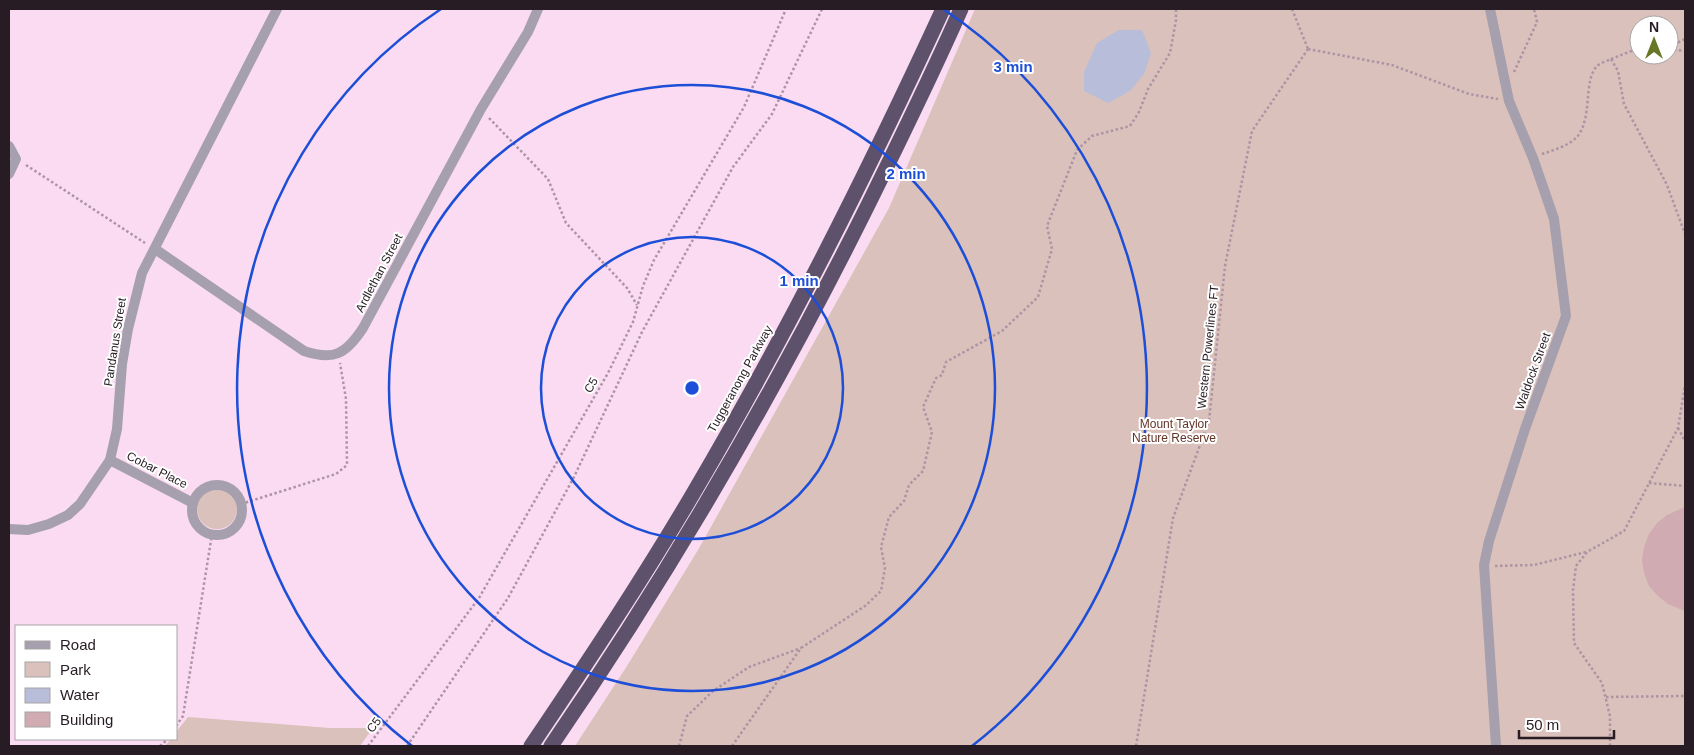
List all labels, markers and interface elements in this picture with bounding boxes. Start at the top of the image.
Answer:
north arrow [1629,15,1679,65]
text: N [1649,19,1659,35]
text: 3 min [993,58,1033,75]
text: 2 min [886,165,926,182]
street label: Ardlethan Street [352,231,406,315]
text: 1 min [779,272,819,289]
street label: Western Powerlines FT [1195,284,1222,410]
street label: Pandanus Street [101,296,129,387]
street label: Tuggeranong Parkway [705,323,775,435]
street label: Waldock Street [1513,330,1554,411]
street label: C5 [581,375,601,395]
centre of rings [683,379,701,397]
park label: Mount Taylor Nature Reserve [1132,417,1216,445]
street label: Cobar Place [124,449,190,491]
legend [15,625,178,740]
text: Road [60,636,96,653]
text: Park [60,661,91,678]
text: Water [60,686,99,703]
scale bar [1519,708,1614,740]
text: Building [60,711,113,728]
street label: C5 [364,714,384,735]
text: 50 m [1526,716,1559,733]

